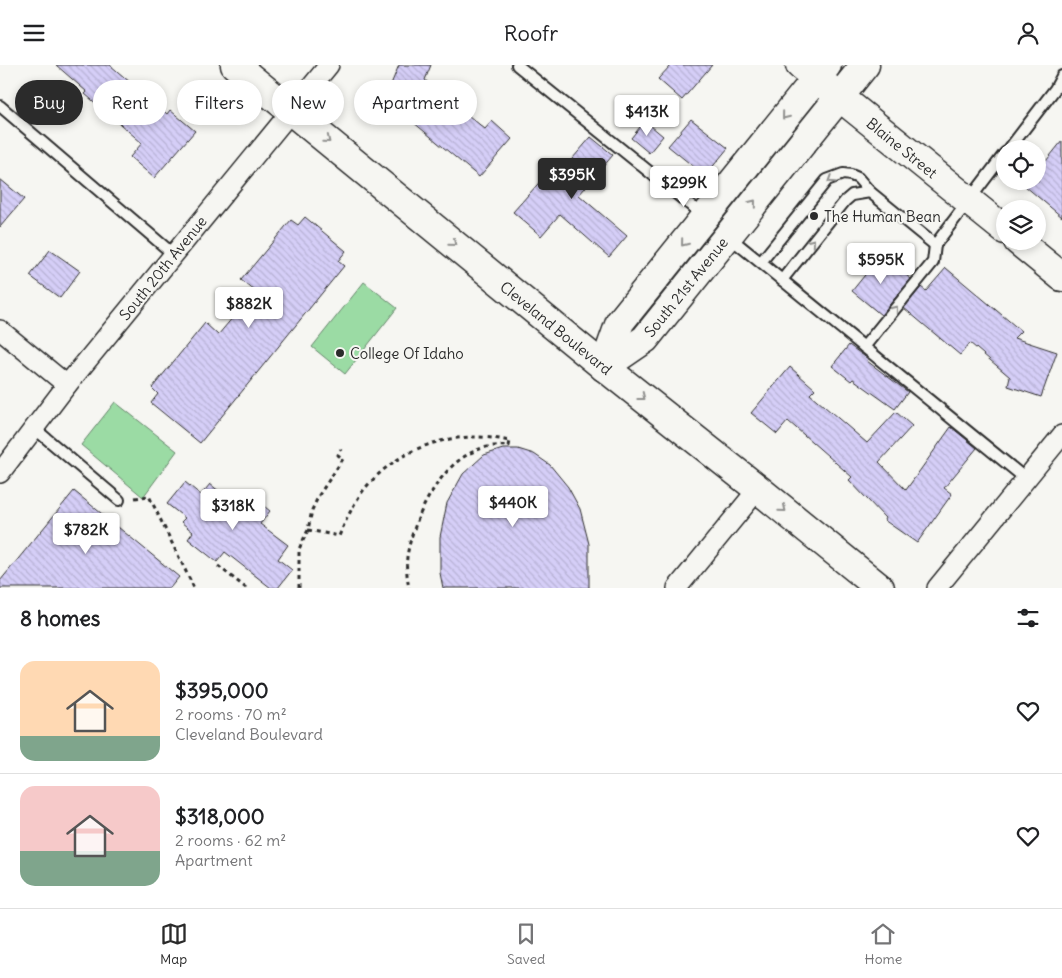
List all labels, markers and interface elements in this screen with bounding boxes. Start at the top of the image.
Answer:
icon: menu [20,19,48,47]
text: Roofr [504,19,558,47]
icon: person [1014,19,1042,47]
chip: Buy [15,80,83,125]
chip: Rent [93,80,167,125]
chip: Filters [177,80,262,125]
chip: New [272,80,344,125]
chip: Apartment [354,80,477,125]
pin: $413K [612,95,682,137]
text: $413K [625,101,669,121]
one-way arrow [783,110,791,119]
street label: Blaine Street [863,114,941,182]
one-way arrow [322,134,331,143]
map controls [996,140,1046,250]
button: locate [996,140,1046,190]
pin: $395K [537,157,607,200]
text: $395K [549,164,595,184]
pin: $299K [649,165,719,208]
text: $299K [661,172,707,192]
one-way arrow [827,174,836,184]
one-way arrow [748,200,757,209]
button: layers [996,200,1046,250]
place label: The Human Bean [824,207,941,226]
marker: The Human Bean [808,210,820,222]
street label: South 20th Avenue [115,212,211,324]
street label: South 21st Avenue [640,233,732,341]
one-way arrow [681,237,689,246]
one-way arrow [447,238,456,246]
one-way arrow [807,238,816,247]
pin: $595K [846,243,916,285]
text: $595K [858,249,904,269]
street label: Cleveland Boulevard [496,277,616,379]
pin: $882K [214,287,284,329]
text: $882K [226,293,272,313]
one-way arrow [889,306,897,315]
place label: College Of Idaho [350,344,464,363]
marker: College Of Idaho [334,347,346,359]
one-way arrow [636,392,645,400]
pin: $440K [478,485,548,528]
pin: $318K [198,489,268,531]
text: $440K [489,492,537,512]
text: $318K [211,495,255,515]
one-way arrow [777,504,786,512]
pin: $782K [51,513,121,555]
text: $782K [64,519,108,539]
icon: filters [1014,604,1042,632]
text: 8 homes [20,605,100,632]
text: $395,000 [175,677,269,704]
icon: home [60,681,120,741]
icon: heart [1014,697,1042,725]
text: 2 rooms · 70 m² [175,704,287,724]
text: Cleveland Boulevard [175,724,323,744]
text: $318,000 [175,803,265,830]
icon: home [60,806,120,866]
icon: heart [1014,822,1042,850]
text: 2 rooms · 62 m² [175,830,286,850]
text: Apartment [175,850,253,870]
tab: Map [160,920,188,968]
tab: Saved [507,920,545,968]
tab: Home [865,920,902,968]

